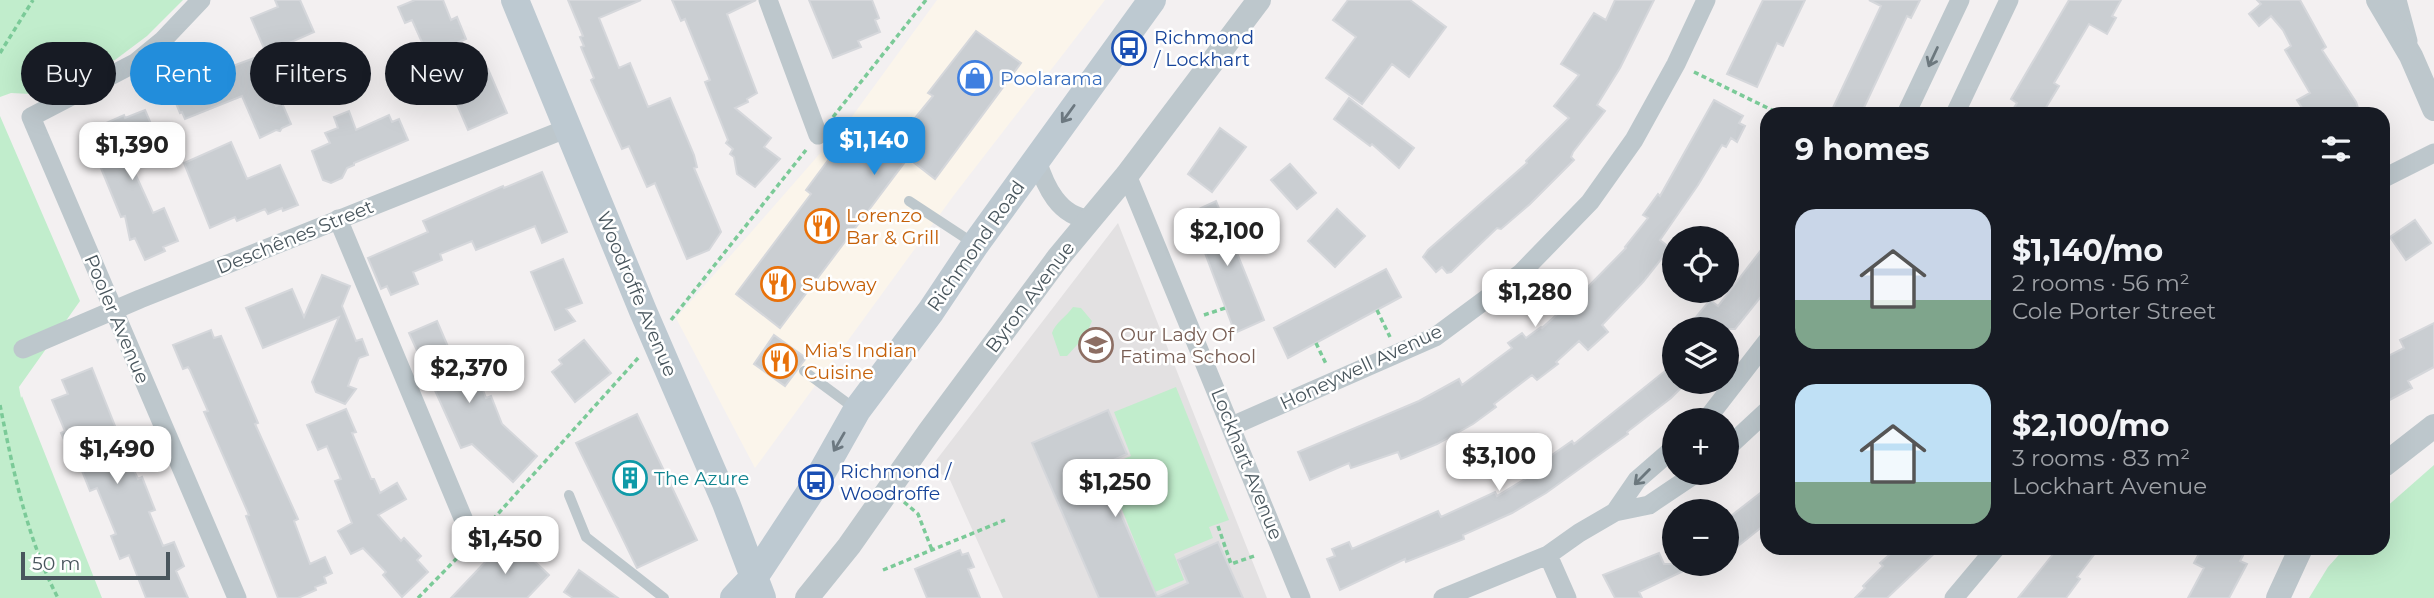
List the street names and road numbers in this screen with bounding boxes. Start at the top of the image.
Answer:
street label: Richmond Road [922,176,1030,316]
street label: Deschênes Street [213,195,377,279]
street label: Woodroffe Avenue [592,208,682,380]
street label: Byron Avenue [981,237,1079,357]
street label: Pooler Avenue [79,251,155,387]
street label: Honeywell Avenue [1276,319,1446,415]
street label: Lockhart Avenue [1206,385,1288,543]

